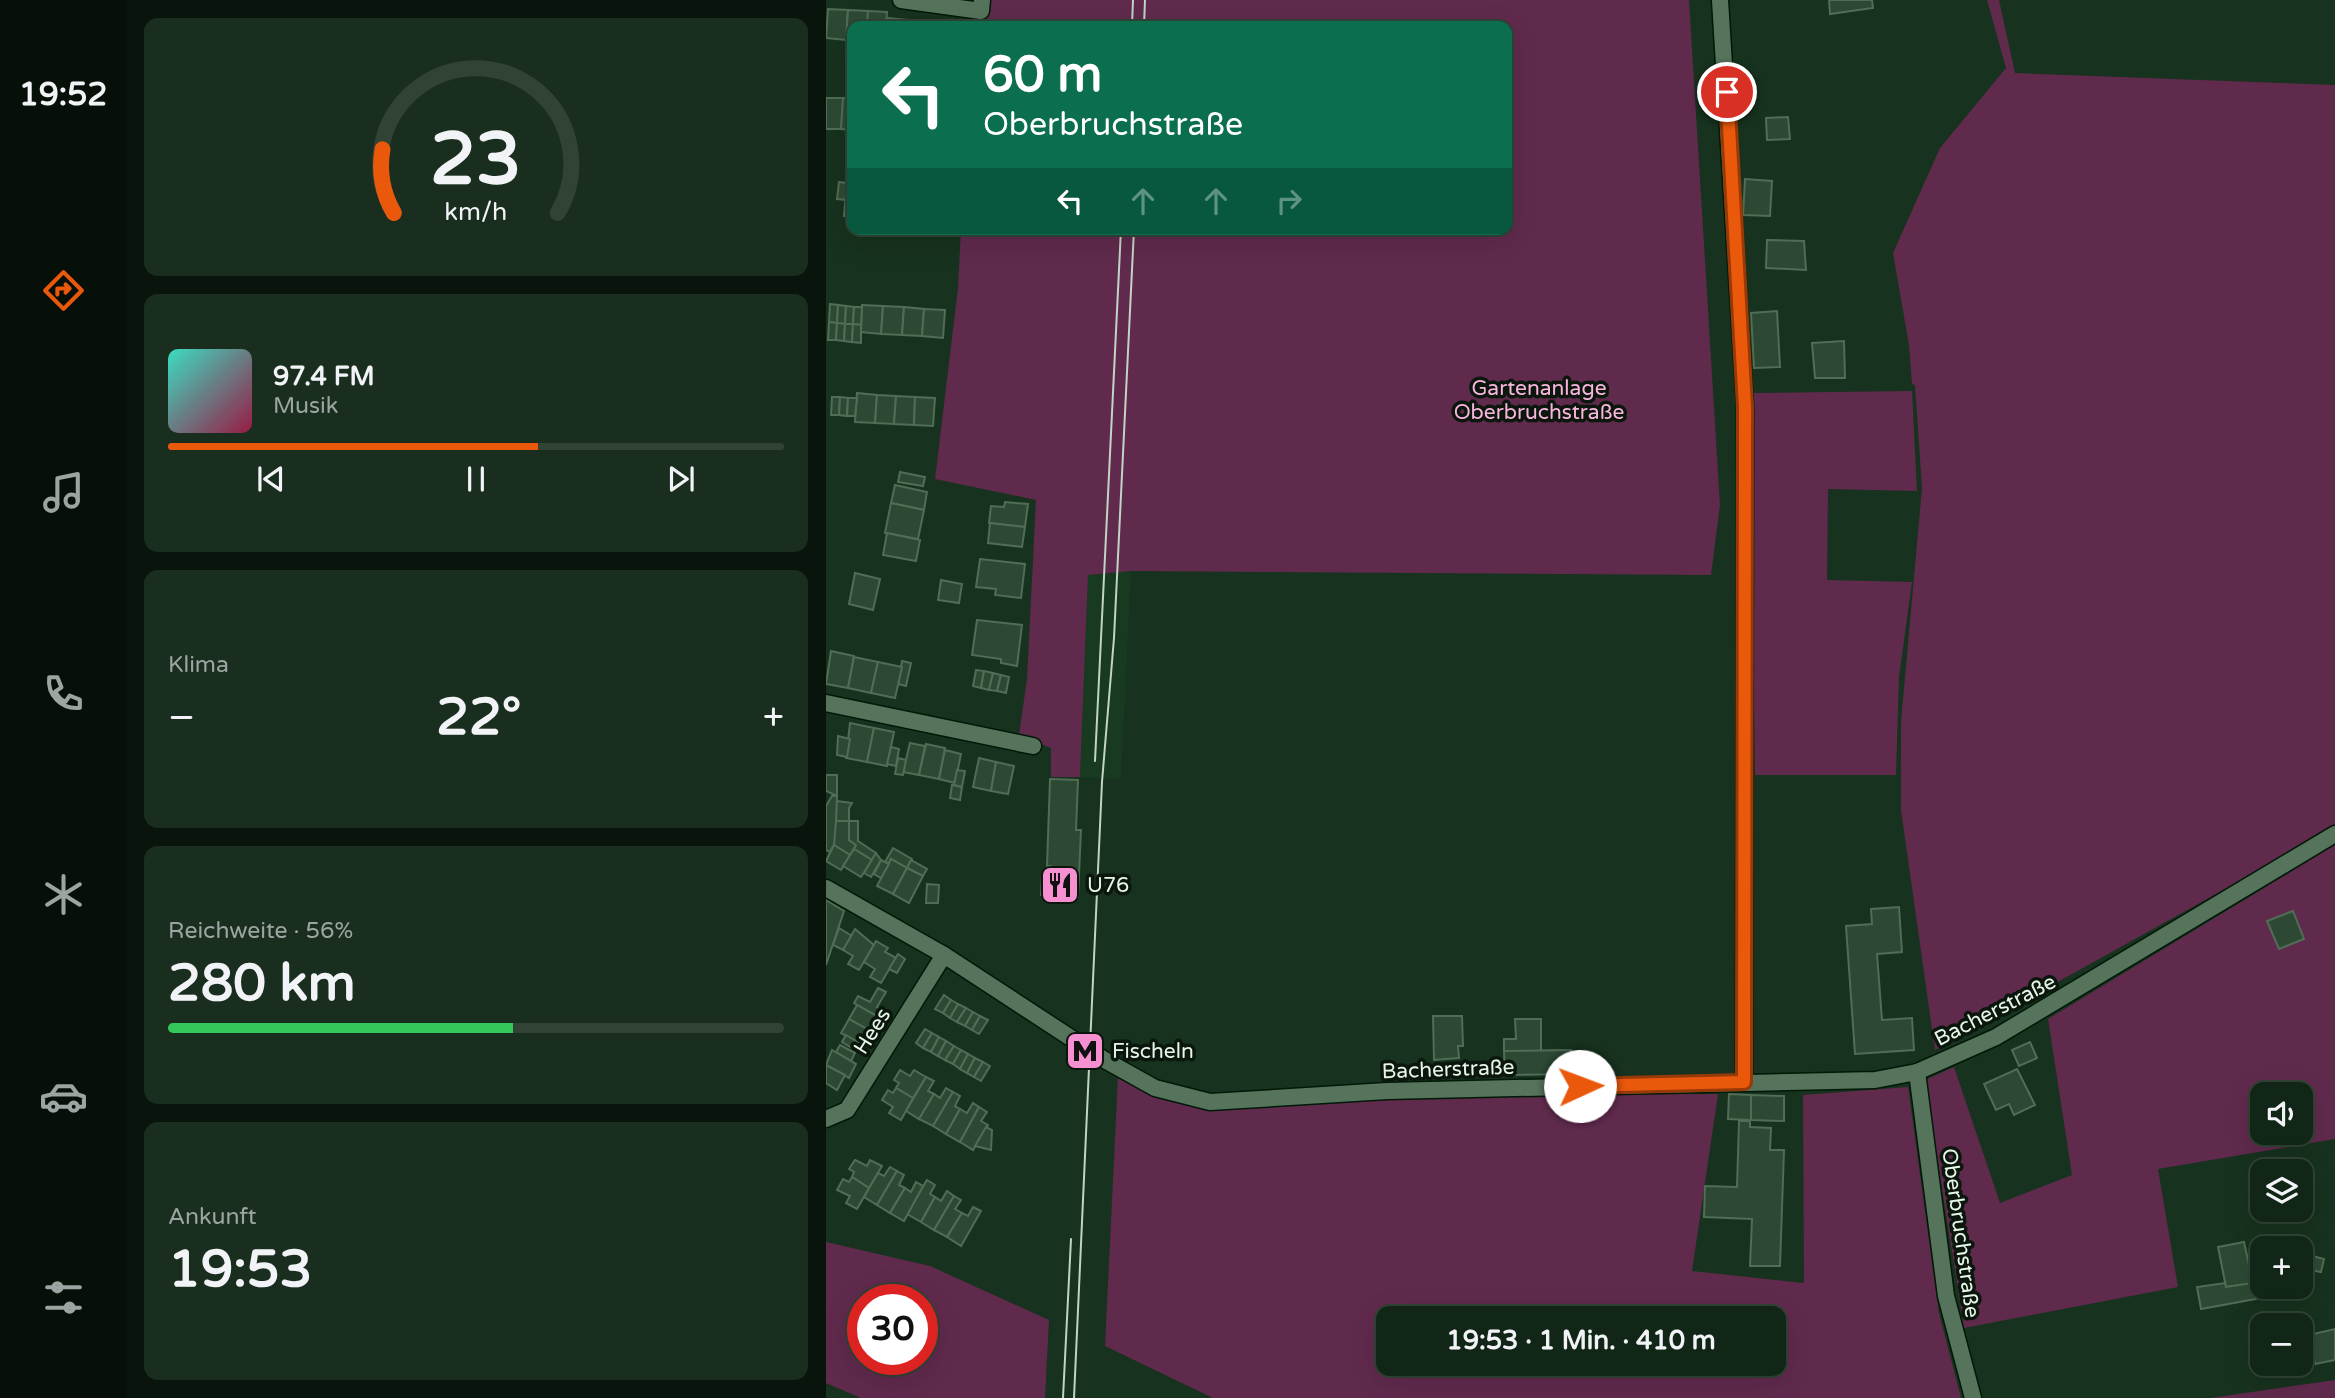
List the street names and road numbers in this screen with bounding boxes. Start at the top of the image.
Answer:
street label: Bacherstraße [1930,969,2060,1052]
street label: Hees [849,1004,896,1059]
street label: Bacherstraße [1381,1055,1515,1084]
street label: Oberbruchstraße [1936,1147,1985,1319]

